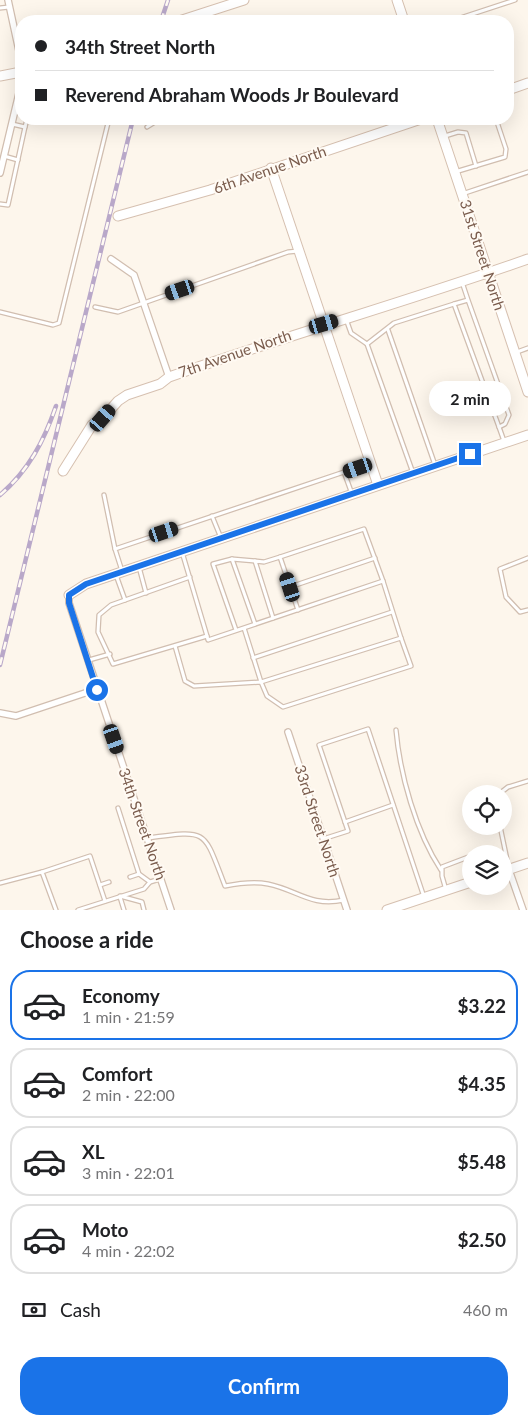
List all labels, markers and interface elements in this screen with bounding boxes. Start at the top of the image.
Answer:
text: 34th Street North [65,35,215,58]
text: Reverend Abraham Woods Jr Boulevard [65,83,399,106]
street label: 6th Avenue North [211,141,328,197]
street label: 31st Street North [457,197,509,312]
car [163,278,196,302]
car [307,313,340,335]
street label: 7th Avenue North [176,325,293,381]
callout: 2 min [429,382,511,416]
text: 2 min [450,389,490,408]
car [87,402,118,434]
route end [459,443,481,465]
car [341,456,374,480]
car [147,520,180,544]
car [278,570,301,604]
route start [86,679,108,701]
car [102,722,125,756]
street label: 33rd Street North [291,762,345,879]
street label: 34th Street North [115,765,171,882]
map controls [462,785,512,895]
button: locate [462,785,512,835]
button: layers [462,845,512,895]
text: Choose a ride [20,926,154,953]
icon: car [22,983,67,1028]
text: Economy [82,984,160,1007]
text: $3.22 [457,994,506,1017]
text: 1 min · 21:59 [82,1007,175,1026]
icon: car [22,1061,67,1106]
text: Comfort [82,1062,153,1085]
text: $4.35 [457,1072,506,1095]
text: 2 min · 22:00 [82,1085,175,1104]
icon: car [22,1139,67,1184]
text: XL [82,1140,105,1163]
text: $5.48 [457,1150,506,1173]
text: 3 min · 22:01 [82,1163,175,1182]
icon: car [22,1217,67,1262]
text: Moto [82,1218,128,1241]
text: $2.50 [457,1228,506,1251]
text: 4 min · 22:02 [82,1241,175,1260]
icon: cash [20,1296,48,1324]
text: Cash [60,1298,101,1321]
text: 460 m [463,1300,508,1319]
button: Confirm [20,1357,508,1415]

